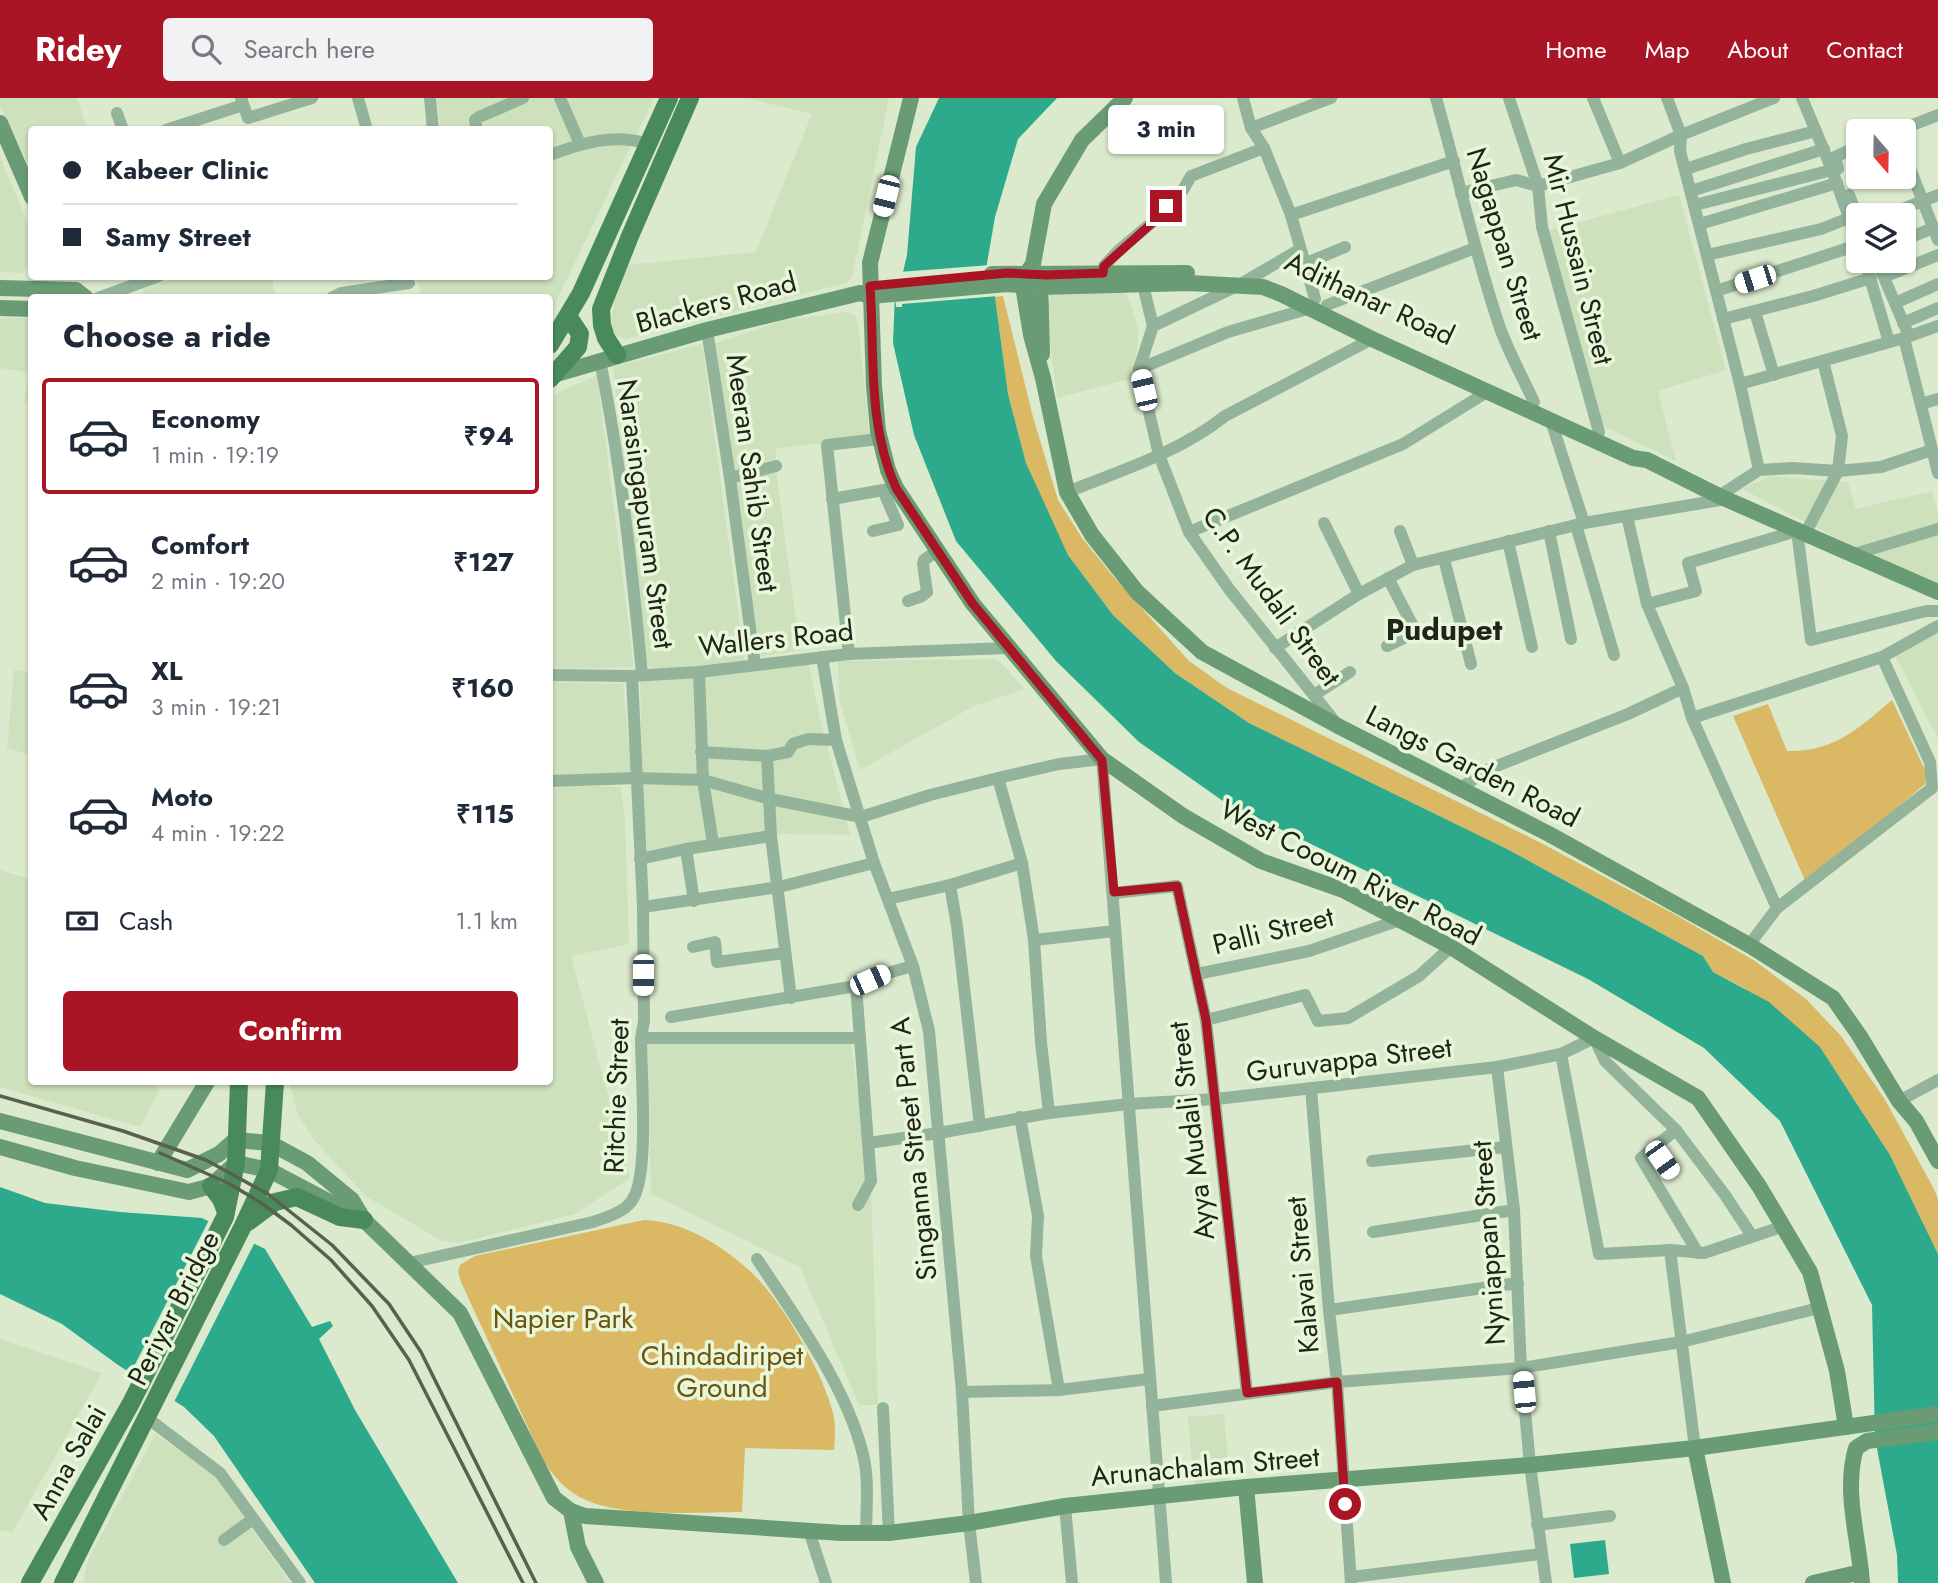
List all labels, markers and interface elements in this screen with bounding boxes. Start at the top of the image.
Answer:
search box [163,18,653,81]
text: Ridey [35,26,121,73]
icon: search [187,30,225,68]
text: Search here [243,30,375,68]
text: Home [1545,32,1607,67]
text: Map [1645,32,1689,67]
text: About [1727,32,1788,67]
text: Contact [1826,32,1903,67]
callout: 3 min [1108,105,1224,154]
text: 3 min [1136,112,1196,146]
north arrow [1846,119,1916,189]
map controls [1846,119,1916,273]
street label: Nagappan Street [1456,143,1553,346]
street label: Mir Hussain Street [1533,149,1625,369]
text: Kabeer Clinic [105,151,269,189]
car [871,173,902,219]
route end [1150,190,1182,222]
button: layers [1846,203,1916,273]
text: Samy Street [105,218,251,256]
street label: Adithanar Road [1278,241,1461,356]
street label: Blackers Road [631,261,801,344]
car [1732,263,1779,295]
text: Choose a ride [63,313,271,359]
street label: Meeran Sahib Street [716,352,790,595]
car [1130,367,1159,413]
street label: Narasingapuram Street [606,377,685,652]
text: Economy [151,400,260,438]
icon: car [67,405,130,468]
text: ₹94 [464,417,514,455]
text: 1 min · 19:19 [151,438,279,472]
street label: C.P. Mudali Street [1192,498,1351,695]
text: Comfort [151,526,249,564]
icon: car [67,531,130,594]
text: ₹127 [453,543,514,581]
text: 2 min · 19:20 [151,564,285,598]
district label: Pudupet [1386,608,1503,651]
street label: Wallers Road [697,610,855,667]
text: XL [151,652,183,690]
icon: car [67,657,130,720]
text: ₹160 [451,669,514,707]
text: 3 min · 19:21 [151,690,281,724]
street label: Langs Garden Road [1359,695,1587,838]
text: Moto [151,778,213,816]
icon: car [67,783,130,846]
street label: West Cooum River Road [1213,789,1489,956]
text: ₹115 [456,795,514,833]
text: 4 min · 19:22 [151,816,285,850]
street label: Palli Street [1208,896,1338,965]
icon: cash [63,902,101,940]
text: Cash [119,902,173,940]
text: 1.1 km [455,904,518,938]
car [633,954,654,996]
car [847,962,894,998]
button: Confirm [63,991,518,1071]
street label: Singanna Street Part A [879,1015,948,1283]
street label: Ritchie Street [593,1018,640,1174]
street label: Ayya Mudali Street [1158,1019,1225,1243]
street label: Guruvappa Street [1244,1026,1455,1092]
car [1642,1137,1683,1183]
street label: Nyniappan Street [1461,1139,1516,1347]
street label: Kalavai Street [1275,1195,1330,1355]
street label: Periyar Bridge [117,1224,230,1393]
park label: Napier Park [493,1298,634,1339]
park label: Chindadiripet Ground [641,1335,804,1408]
car [1512,1370,1537,1414]
street label: Anna Salai [20,1397,117,1527]
street label: Arunachalam Street [1089,1436,1321,1497]
route start [1329,1488,1361,1520]

